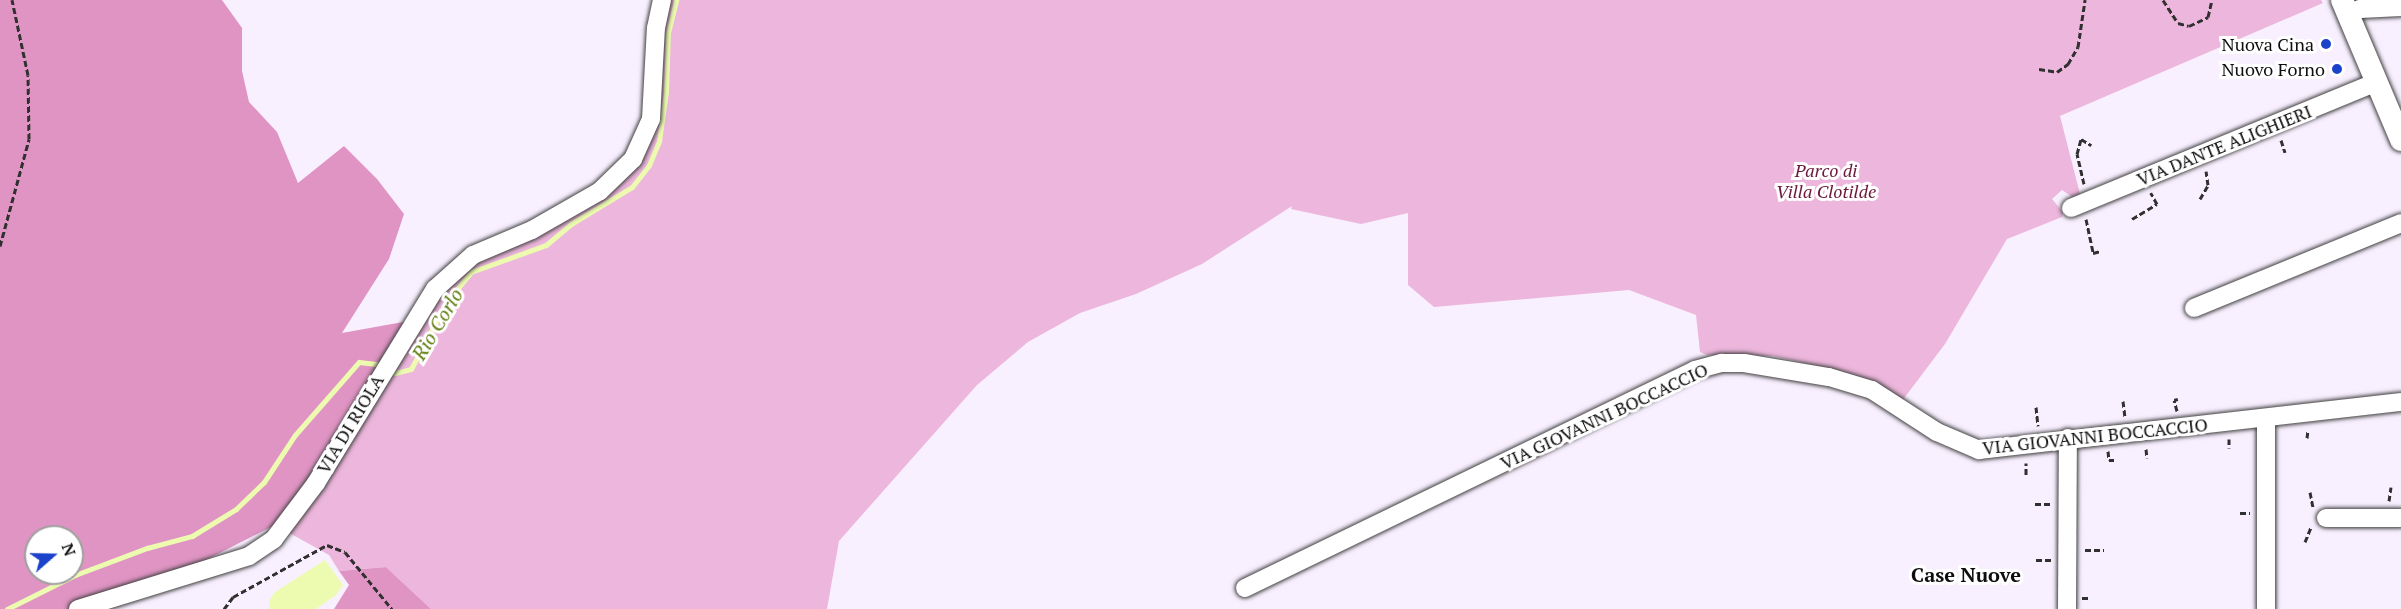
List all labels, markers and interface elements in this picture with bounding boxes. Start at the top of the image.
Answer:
place label: Nuova Cina [2221,33,2314,55]
marker: Nuova Cina [2319,37,2333,51]
place label: Nuovo Forno [2221,58,2325,80]
marker: Nuovo Forno [2330,62,2344,76]
street label: VIA DANTE ALIGHIERI [2133,100,2315,190]
park label: Parco di Villa Clotilde [1776,160,1876,202]
water label: Rio Corlo [406,284,468,364]
street label: VIA GIOVANNI BOCCACCIO [1497,358,1711,474]
street label: VIA DI RIOLA [312,370,388,478]
street label: VIA GIOVANNI BOCCACCIO [1981,413,2209,459]
north arrow [24,525,84,585]
text: N [57,540,81,559]
district label: Case Nuove [1911,562,2021,586]

